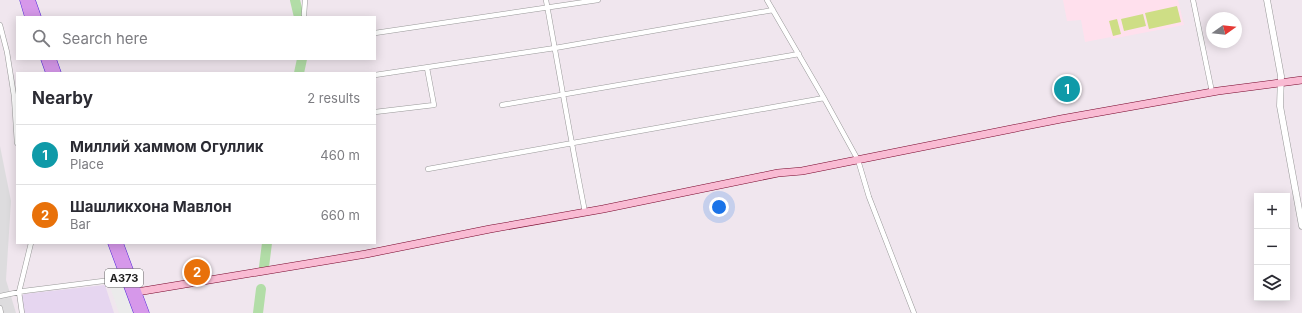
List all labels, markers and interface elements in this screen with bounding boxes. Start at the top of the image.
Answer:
north arrow [1206,12,1242,48]
search box [16,16,376,60]
icon: search [30,27,52,49]
text: Search here [62,29,148,48]
pin: 1 [1054,74,1080,104]
text: Nearby [32,88,93,108]
text: 2 results [307,90,360,106]
text: Миллий хаммом Огуллик [70,137,264,156]
text: 1 [42,147,48,163]
text: 460 m [320,147,360,163]
text: Place [70,156,104,172]
map controls [1254,193,1290,301]
button: + [1254,193,1290,229]
text: Шашликхона Мавлон [70,197,232,216]
your location [709,197,729,217]
text: 2 [41,207,49,223]
text: 660 m [321,207,360,223]
text: Bar [70,216,91,232]
button: − [1254,229,1290,265]
pin: 2 [184,257,210,287]
button: layers [1254,265,1290,301]
road number: A373 [105,269,143,287]

